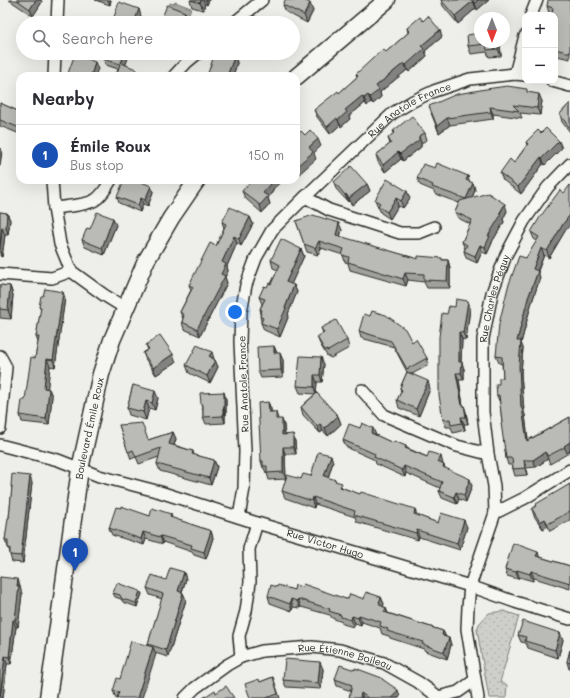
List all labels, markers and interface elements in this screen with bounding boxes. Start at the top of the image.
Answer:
north arrow [474,12,510,48]
map controls [522,12,558,84]
button: + [522,12,558,48]
search box [16,16,300,60]
icon: search [30,27,52,49]
text: Search here [62,28,153,48]
button: − [522,48,558,84]
street label: Rue Anatole France [364,79,453,141]
text: Nearby [32,87,94,109]
text: Émile Roux [70,136,151,156]
text: 1 [42,146,48,163]
text: 150 m [248,146,284,163]
text: Bus stop [70,156,123,173]
street label: Rue Charles Péguy [476,252,513,342]
your location [225,302,245,322]
street label: Rue Anatole France [234,335,252,433]
street label: Boulevard Émile Roux [72,376,107,480]
street label: Rue Victor Hugo [285,525,365,561]
pin: 1 [62,538,88,571]
street label: Rue Étienne Boileau [297,640,395,673]

